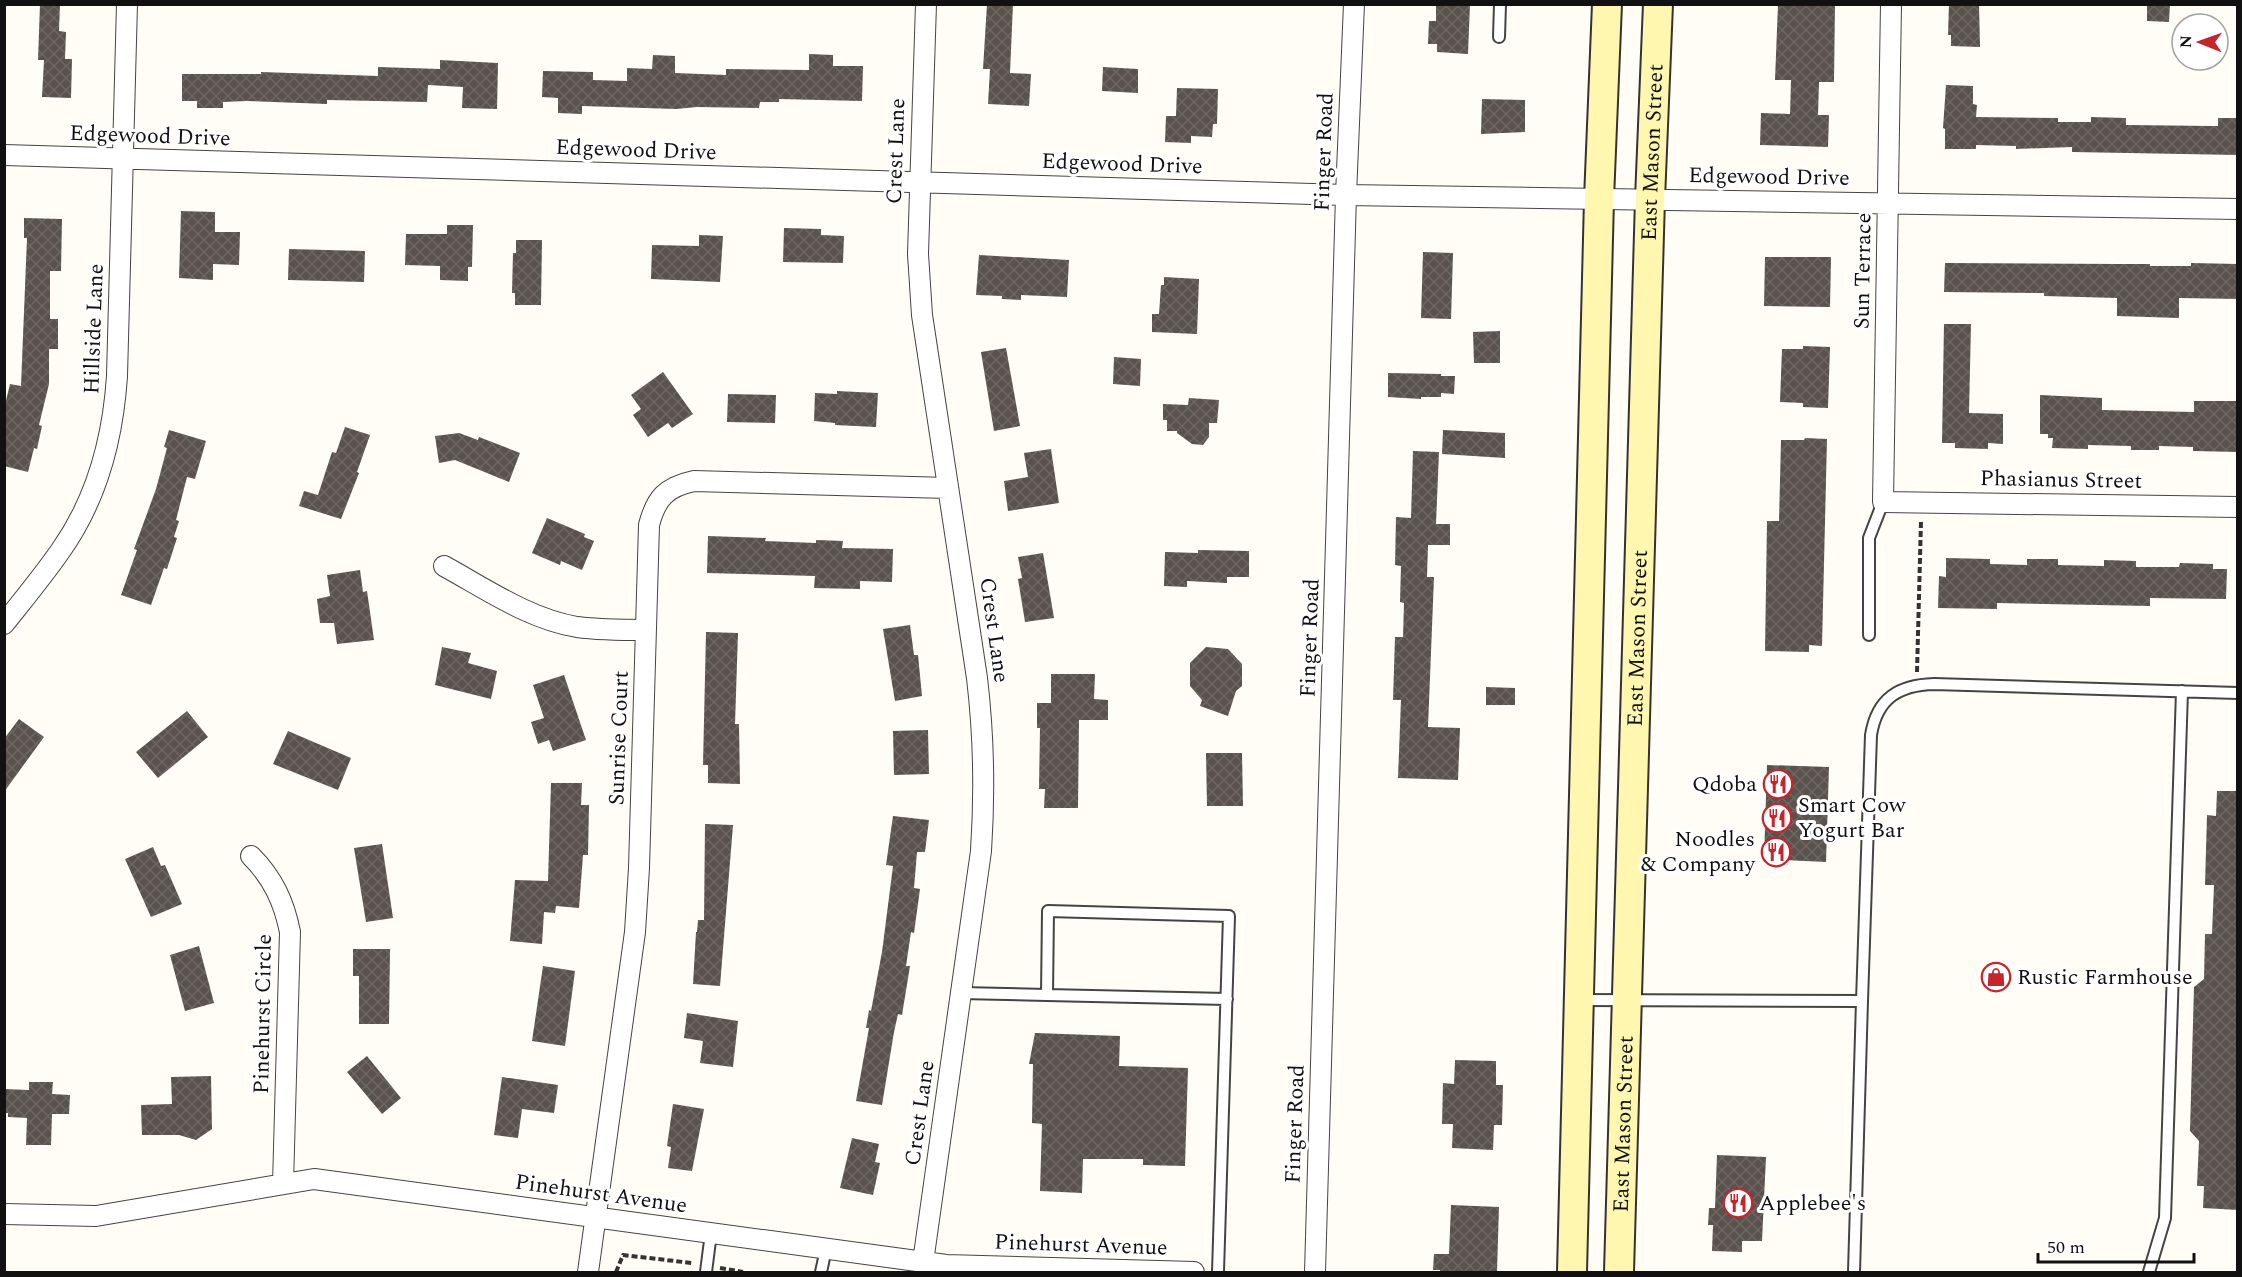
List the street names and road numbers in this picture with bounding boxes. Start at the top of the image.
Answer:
street label: East Mason Street [1632,63,1672,241]
street label: Finger Road [1305,92,1343,212]
street label: Crest Lane [878,97,914,205]
street label: Edgewood Drive [69,117,231,155]
street label: Edgewood Drive [555,131,717,169]
street label: Edgewood Drive [1041,145,1203,183]
street label: Edgewood Drive [1688,159,1850,195]
street label: Sun Terrace [1845,213,1881,329]
street label: Hillside Lane [75,263,113,395]
street label: Phasianus Street [1979,462,2143,498]
street label: East Mason Street [1618,549,1656,727]
street label: Crest Lane [970,575,1018,685]
street label: Finger Road [1291,578,1329,698]
street label: Sunrise Court [600,670,638,806]
street label: Pinehurst Circle [245,934,281,1094]
street label: East Mason Street [1604,1035,1642,1213]
street label: Crest Lane [896,1058,944,1168]
street label: Finger Road [1276,1064,1314,1184]
street label: Pinehurst Avenue [513,1166,689,1222]
street label: Pinehurst Avenue [994,1225,1168,1265]

